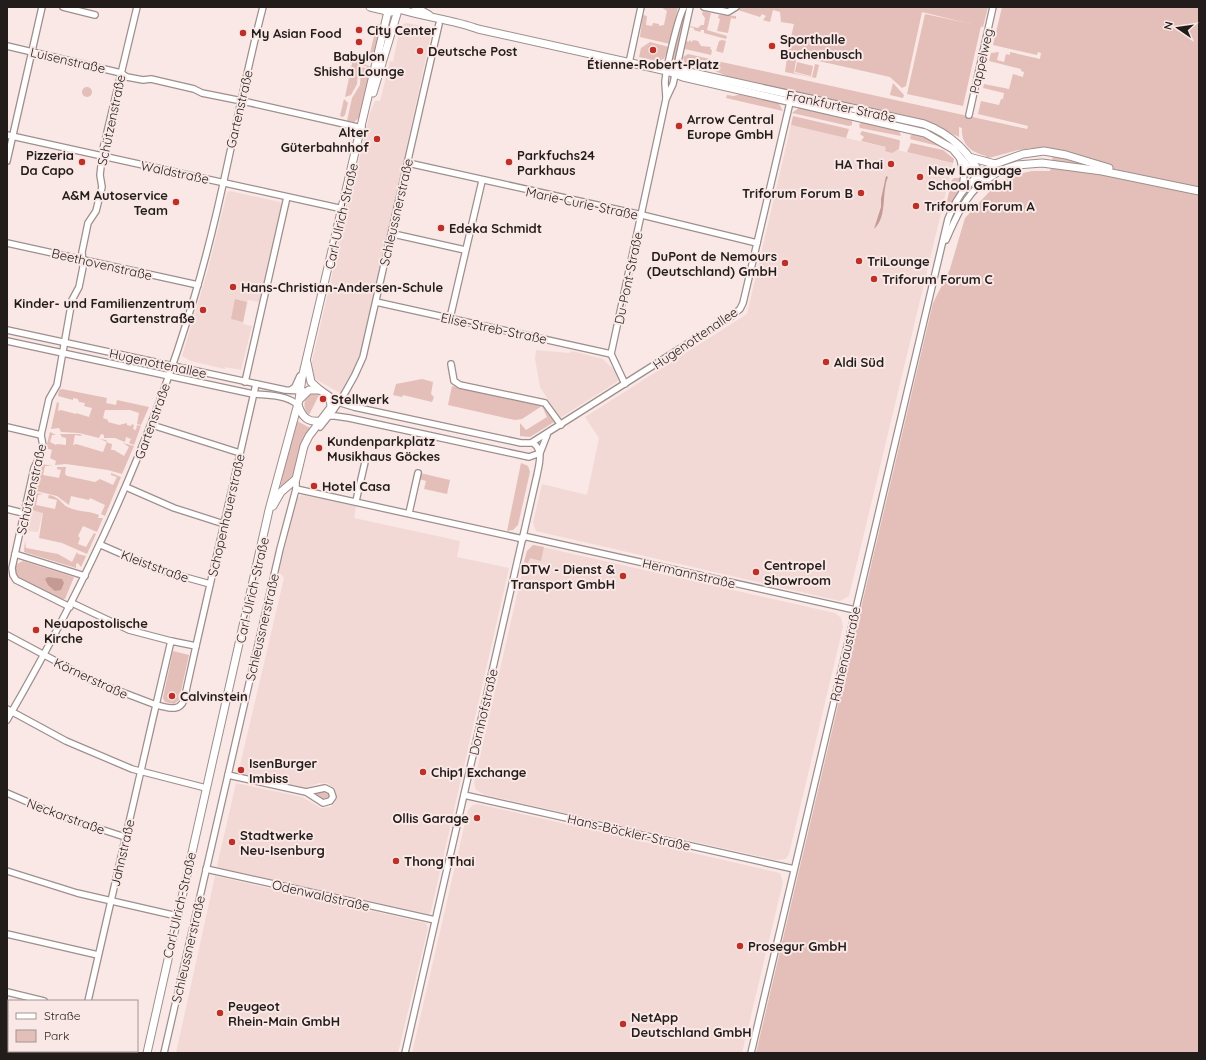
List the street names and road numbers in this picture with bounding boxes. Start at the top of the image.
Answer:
street label: Pappelweg [966,27,996,95]
street label: Luisenstraße [29,44,107,76]
street label: Gartenstraße [222,68,256,150]
street label: Schützenstraße [94,73,128,167]
street label: Frankfurter Straße [785,87,897,125]
street label: Waldstraße [139,157,211,187]
street label: Schleussnerstraße [376,157,416,267]
street label: Carl-Ulrich-Straße [321,161,361,271]
street label: Marie-Curie-Straße [524,183,640,223]
street label: Du-Pont-Straße [610,230,646,326]
street label: Beethovenstraße [50,245,154,283]
street label: Hugenottenallee [649,304,741,372]
street label: Elise-Streb-Straße [439,309,549,347]
street label: Hugenottenallee [108,345,208,381]
street label: Gartenstraße [131,381,173,461]
street label: Schützenstraße [13,442,49,536]
street label: Schopenhauerstraße [204,452,248,578]
street label: Carl-Ulrich-Straße [232,535,272,645]
street label: Kleiststraße [119,546,191,586]
street label: Hermannstraße [641,555,737,591]
street label: Schleussnerstraße [242,572,282,682]
street label: Rathenaustraße [826,605,864,703]
street label: Körnerstraße [51,654,131,702]
street label: Dornhofstraße [465,667,501,757]
street label: Neckarstraße [25,794,107,838]
street label: Hans-Böckler-Straße [566,810,692,854]
street label: Jahnstraße [106,818,138,888]
street label: Carl-Ulrich-Straße [159,850,199,960]
street label: Odenwaldstraße [271,876,371,914]
street label: Schleussnerstraße [168,894,208,1004]

